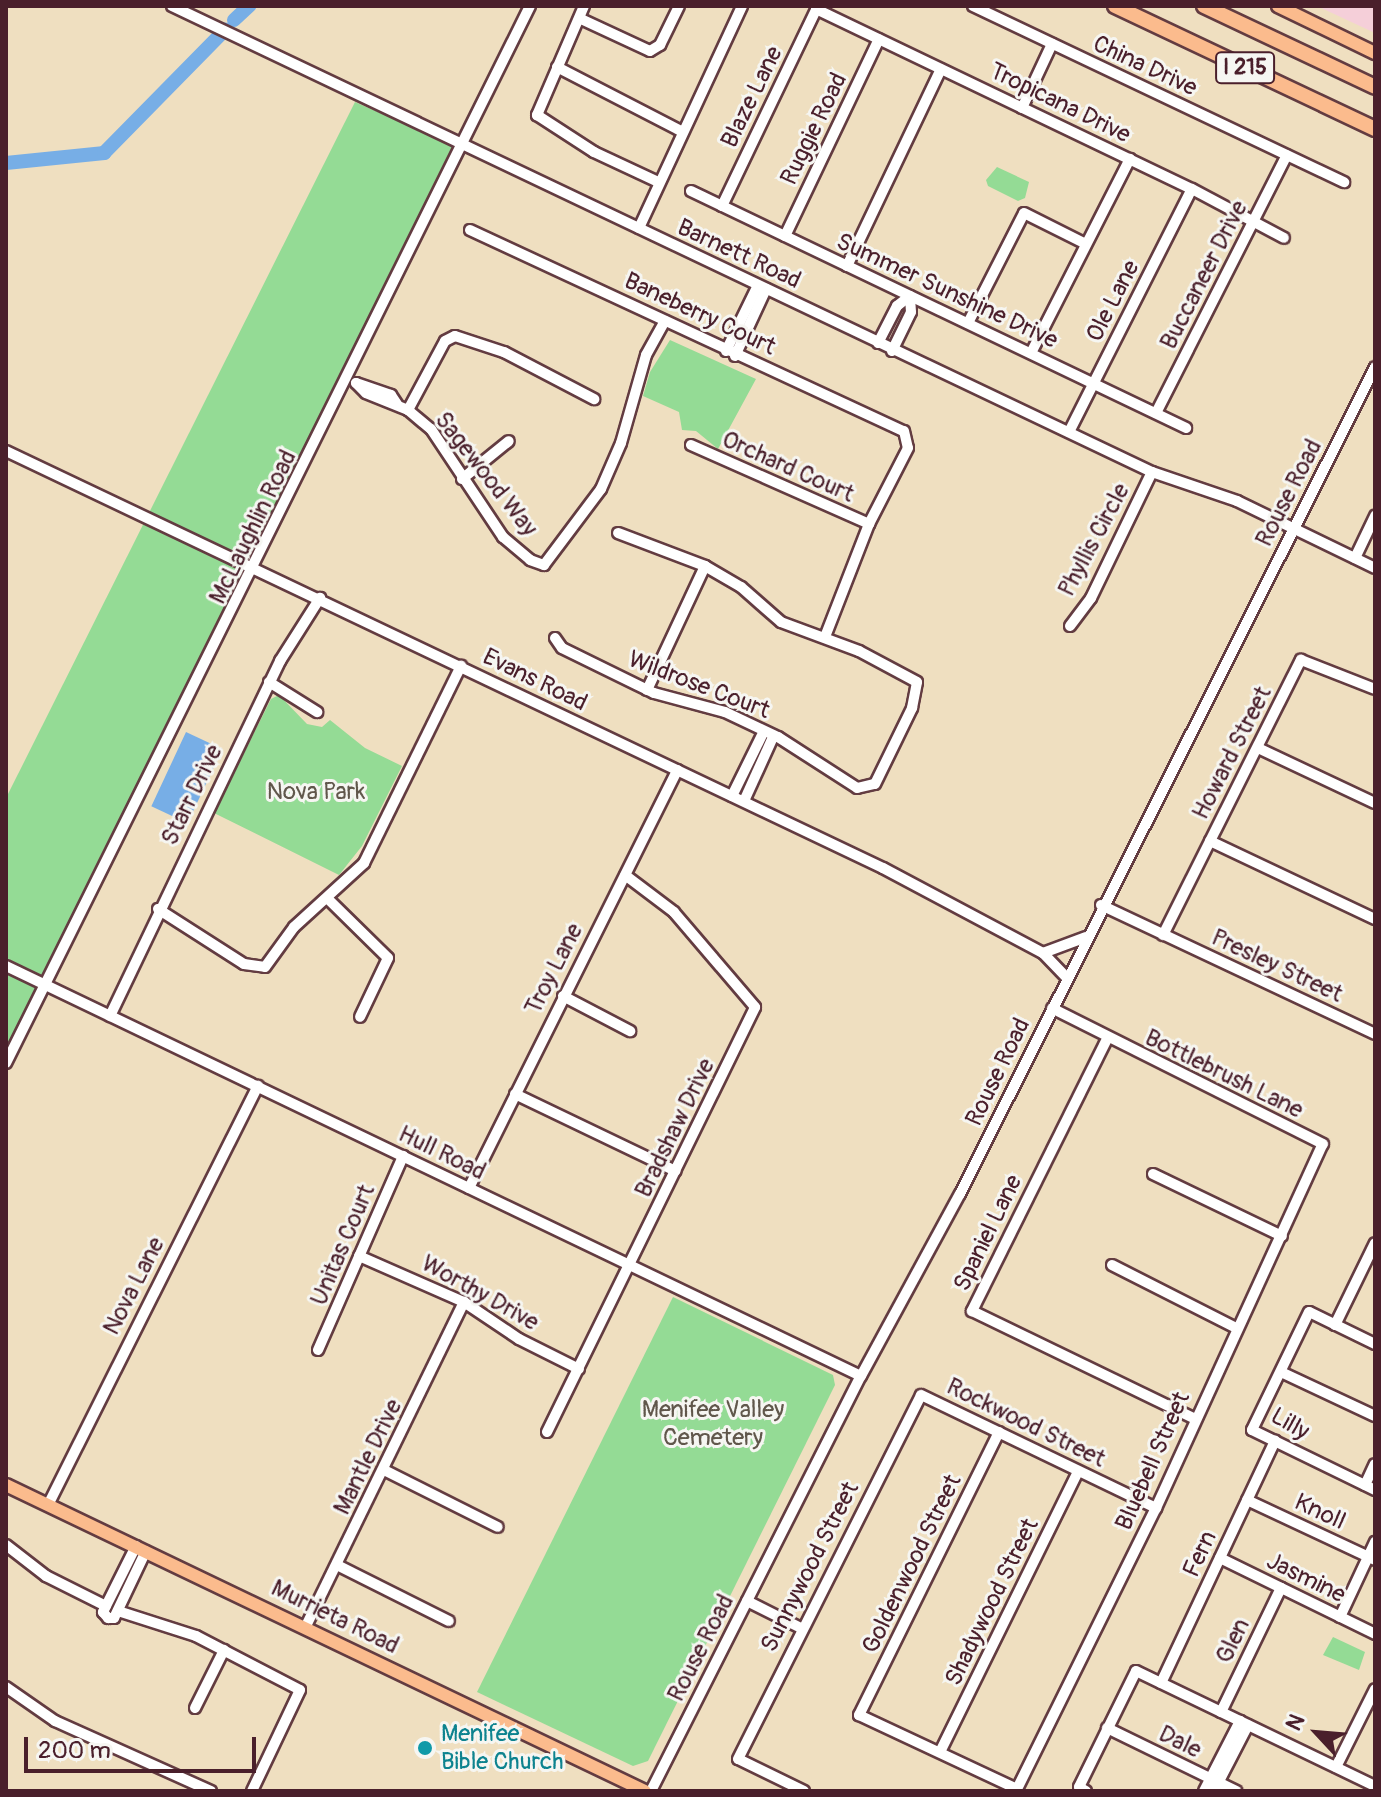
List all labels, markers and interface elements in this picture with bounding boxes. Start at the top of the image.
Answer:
street label: China Drive [1088,29,1202,103]
street label: Blaze Lane [715,42,789,152]
road number: I 215 [1215,50,1275,86]
street label: Tropicana Drive [985,56,1135,150]
street label: Ruggie Road [775,68,853,190]
street label: Buccaneer Drive [1154,196,1254,354]
street label: Barnett Road [673,213,805,295]
street label: Summer Sunshine Drive [832,227,1062,355]
street label: Ole Lane [1080,256,1146,346]
street label: Baneberry Court [620,266,780,362]
street label: Sagewood Way [429,406,543,542]
street label: Orchard Court [718,425,858,509]
street label: Rouse Road [1250,435,1328,551]
street label: McLaughlin Road [203,445,303,609]
street label: Phyllis Circle [1052,479,1136,601]
street label: Evans Road [478,642,592,718]
street label: Wildrose Court [624,645,774,725]
street label: Howard Street [1186,682,1278,824]
street label: Starr Drive [155,740,229,850]
park label: Nova Park [267,778,365,806]
street label: Troy Lane [519,919,589,1019]
street label: Presley Street [1207,923,1347,1009]
street label: Rouse Road [960,1013,1036,1131]
street label: Bottlebrush Lane [1140,1023,1308,1125]
street label: Bradshaw Drive [629,1054,721,1202]
street label: Hull Road [394,1120,490,1186]
street label: Spaniel Lane [947,1170,1029,1296]
street label: Unitas Court [305,1180,381,1310]
street label: Nova Lane [97,1232,171,1340]
street label: Worthy Drive [416,1249,544,1337]
street label: Rockwood Street [942,1372,1110,1474]
street label: Bluebell Street [1110,1387,1196,1535]
street label: Mantle Drive [328,1395,408,1519]
park label: Menifee Valley Cemetery [642,1396,784,1452]
street label: Lilly [1266,1402,1314,1446]
street label: Goldenwood Street [856,1470,968,1658]
street label: Sunnywood Street [755,1477,865,1657]
street label: Knoll [1290,1488,1350,1536]
street label: Shadywood Street [939,1514,1045,1690]
street label: Fern [1177,1526,1223,1582]
street label: Jasmine [1262,1547,1350,1609]
street label: Murrieta Road [267,1574,403,1660]
street label: Rouse Road [662,1590,740,1706]
street label: Glen [1210,1614,1256,1668]
north arrow [1277,1693,1357,1773]
text: N [1280,1710,1311,1735]
street label: Dale [1154,1719,1206,1765]
place label: Menifee Bible Church [441,1720,564,1776]
scale bar [28,1721,260,1771]
text: 200 m [38,1736,111,1765]
marker: Menifee Bible Church [416,1739,434,1757]

